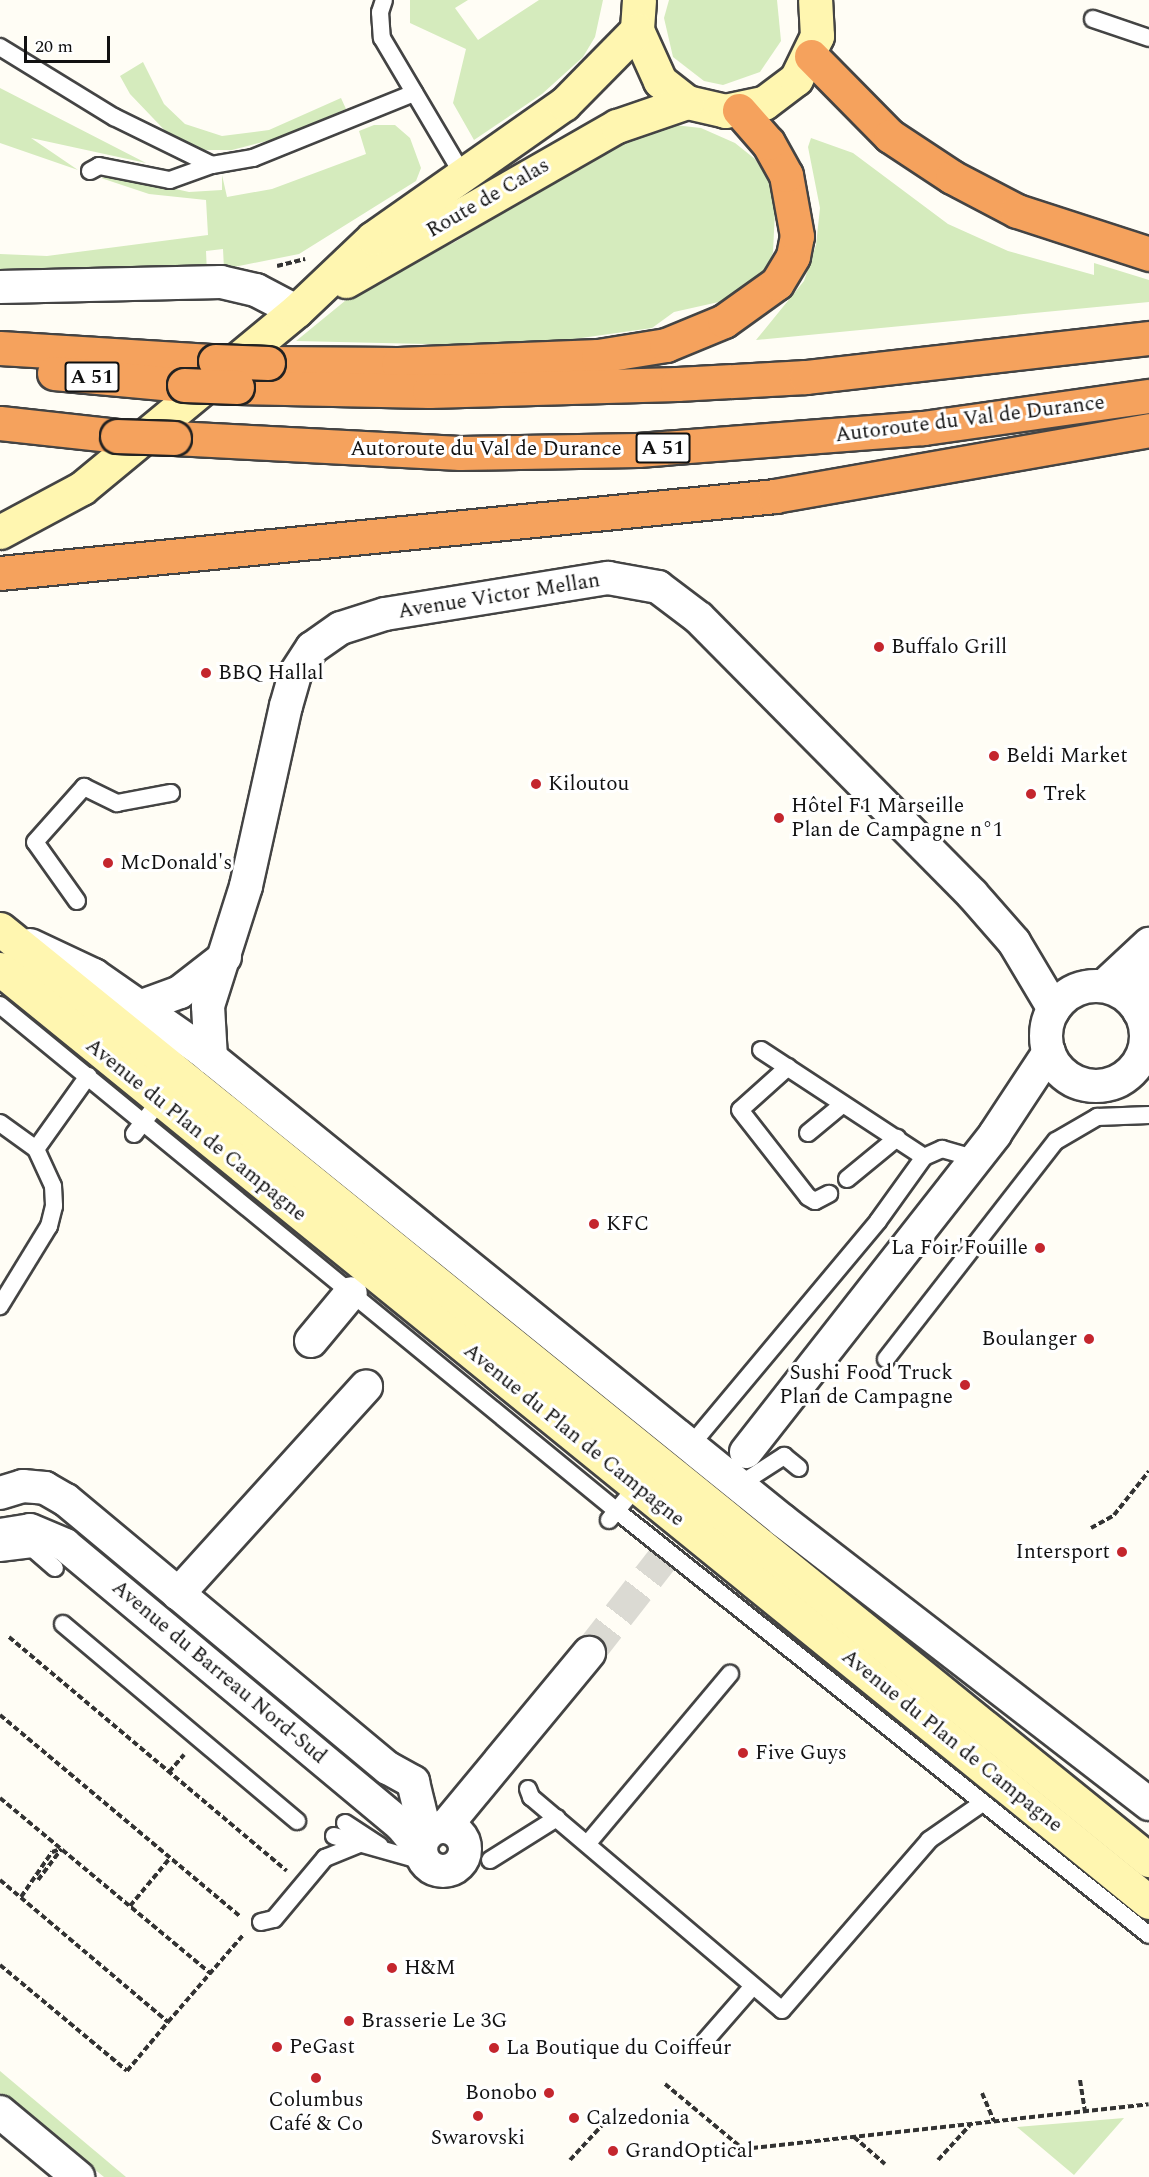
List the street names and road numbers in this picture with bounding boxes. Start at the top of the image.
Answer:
street label: Route de Calas [422,153,554,243]
road number: A 51 [64,360,121,394]
street label: Autoroute du Val de Durance [834,390,1106,448]
road number: A 51 [634,431,692,465]
street label: Autoroute du Val de Durance [350,436,622,462]
street label: Avenue Victor Mellan [396,568,602,624]
street label: Avenue du Plan de Campagne [80,1033,312,1227]
street label: Avenue du Plan de Campagne [458,1338,690,1532]
street label: Avenue du Barreau Nord-Sud [107,1575,331,1769]
street label: Avenue du Plan de Campagne [836,1644,1068,1838]

